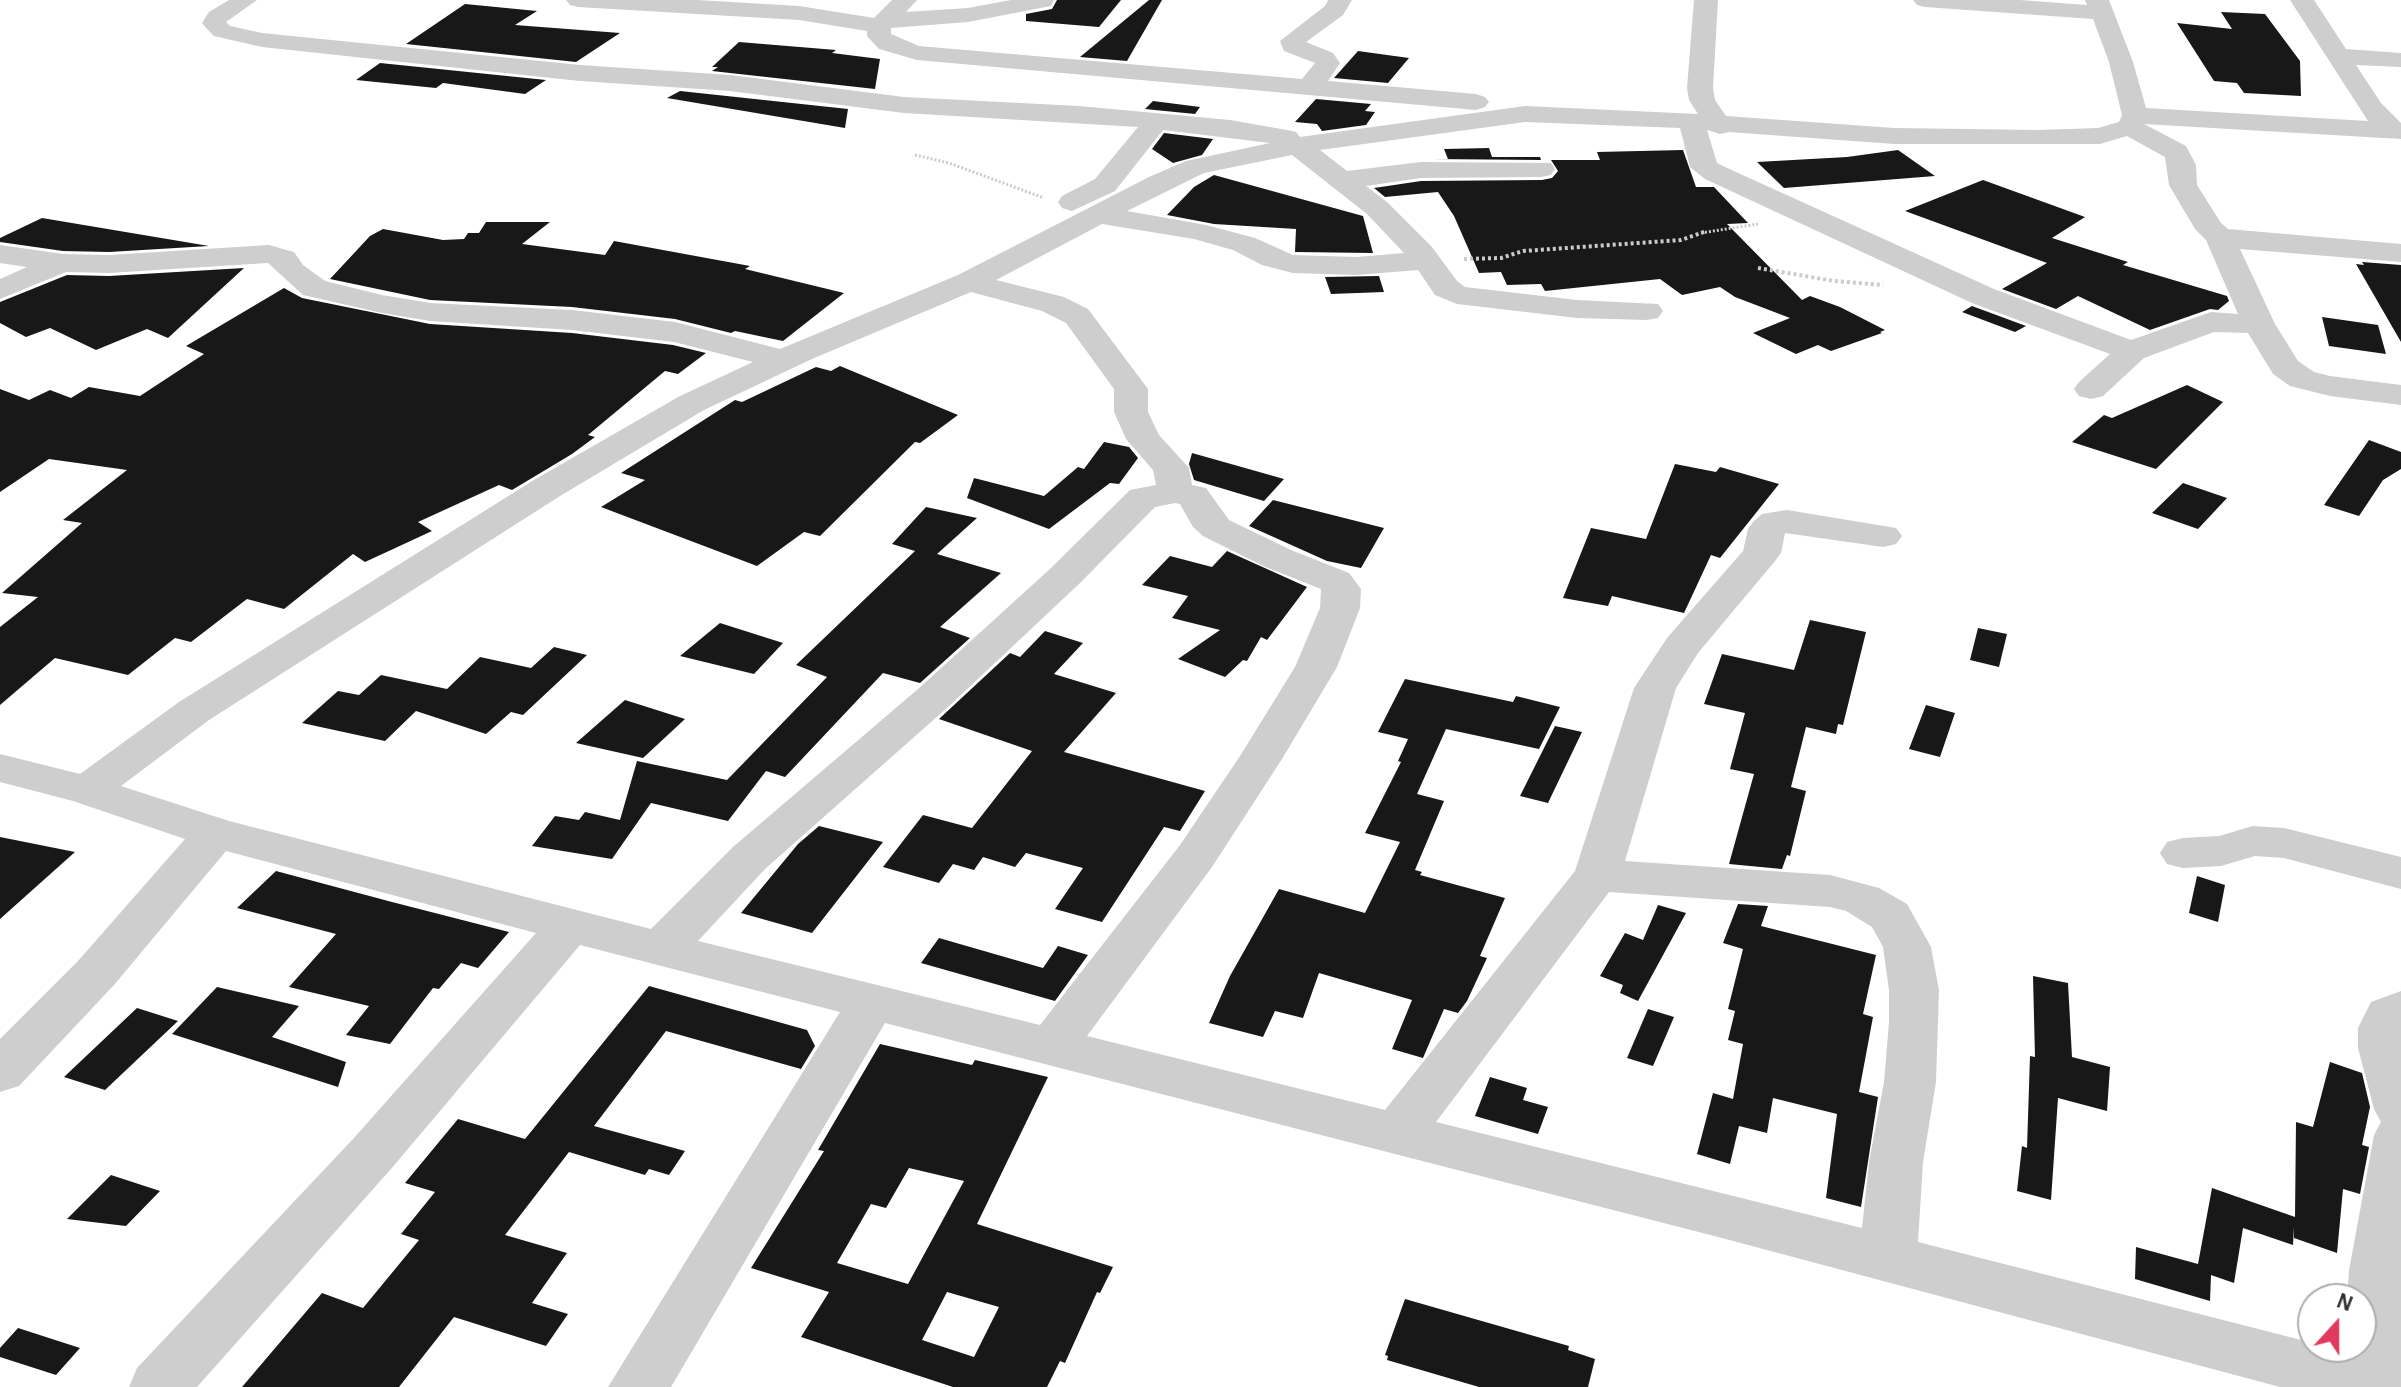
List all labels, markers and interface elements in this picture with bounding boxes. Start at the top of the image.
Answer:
north arrow [2297,1283,2377,1363]
text: N [2334,1289,2356,1315]

